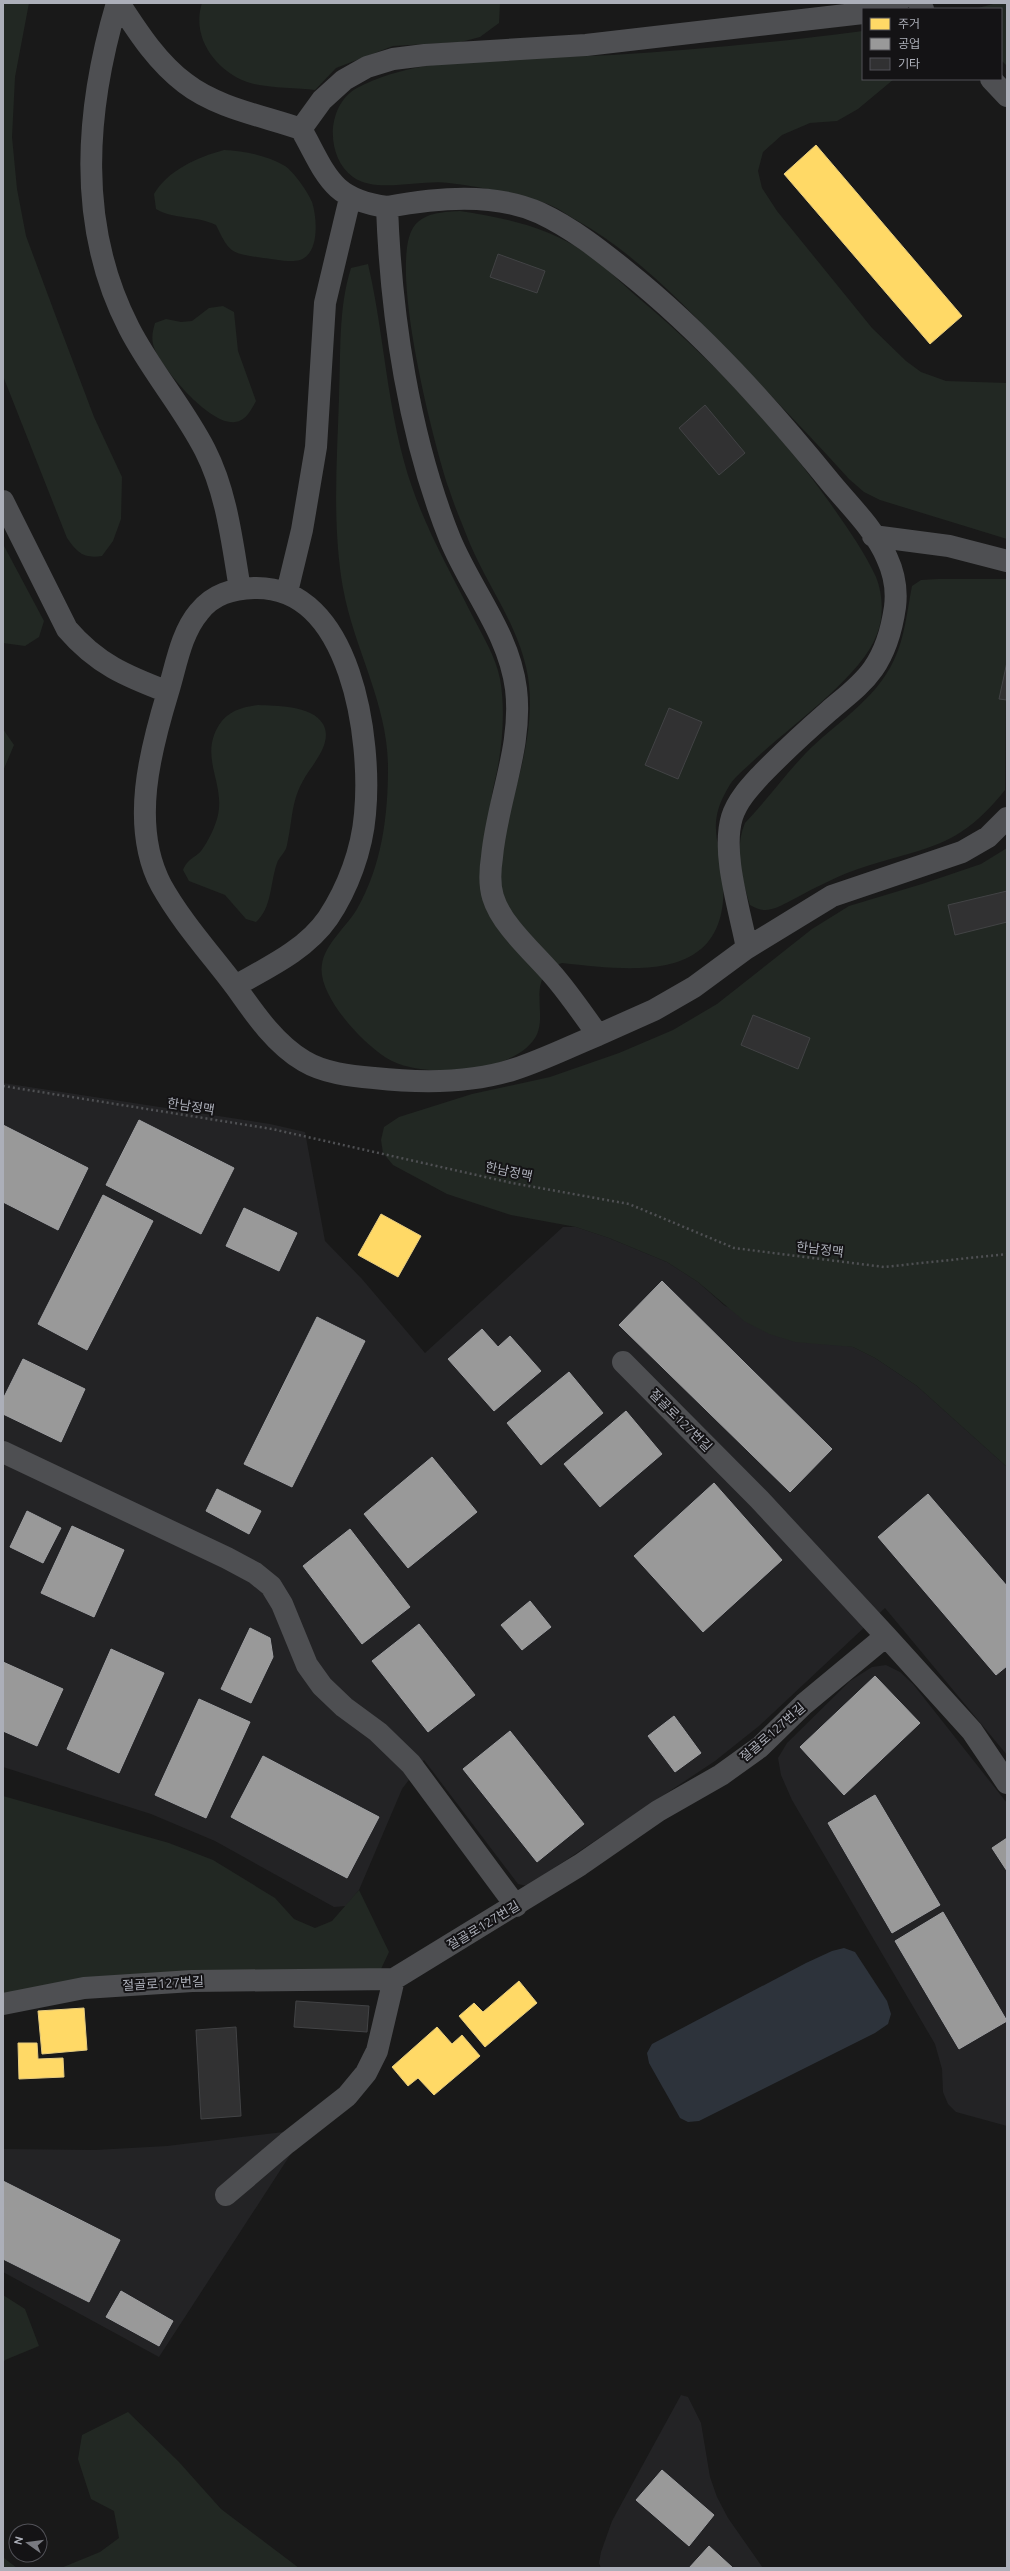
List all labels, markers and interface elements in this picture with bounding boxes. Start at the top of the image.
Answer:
legend [862,8,1002,80]
text: 주거 [898,17,920,30]
text: 공업 [898,37,920,50]
text: 기타 [898,57,920,70]
street label: 한남정맥 [166,1095,216,1117]
street label: 한남정맥 [484,1159,534,1183]
street label: 한남정맥 [795,1239,845,1259]
street label: 절골로127번길 [647,1386,715,1454]
street label: 절골로127번길 [737,1700,807,1764]
street label: 절골로127번길 [444,1898,522,1952]
street label: 절골로127번길 [122,1974,204,1992]
north arrow [8,2523,48,2563]
text: N [11,2535,25,2546]

